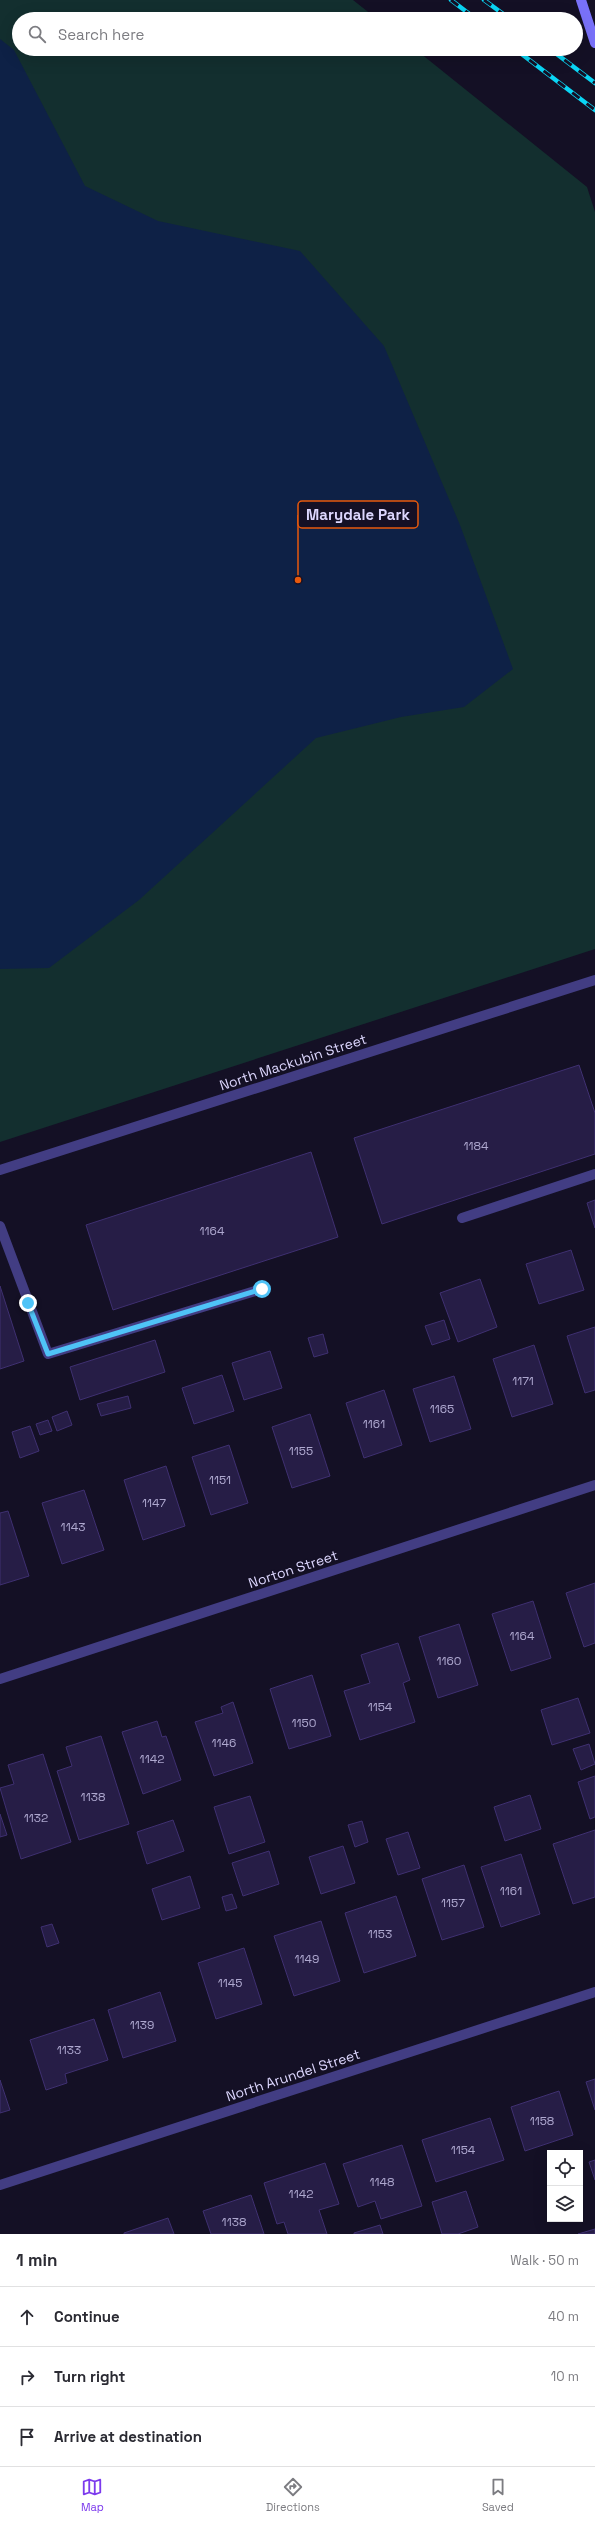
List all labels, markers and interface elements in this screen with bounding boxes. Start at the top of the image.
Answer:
search box [12,12,583,56]
icon: search [26,23,48,45]
text: Search here [58,25,144,44]
callout: Marydale Park [298,501,418,528]
text: Marydale Park [306,505,410,524]
street label: North Mackubin Street [217,1030,369,1094]
house number: 1184 [463,1138,489,1154]
house number: 1164 [200,1223,225,1239]
route start [253,1280,271,1298]
route end [19,1294,37,1312]
house number: 1171 [512,1373,534,1389]
house number: 1165 [430,1401,454,1417]
house number: 1161 [363,1416,385,1432]
house number: 1155 [289,1443,313,1459]
house number: 1151 [209,1472,231,1488]
house number: 1147 [142,1495,166,1511]
house number: 1143 [61,1519,85,1535]
street label: Norton Street [246,1546,340,1592]
house number: 1164 [510,1628,535,1644]
house number: 1160 [436,1653,462,1669]
house number: 1154 [368,1699,393,1715]
house number: 1150 [292,1715,316,1731]
house number: 1146 [212,1735,236,1751]
house number: 1142 [140,1751,164,1767]
house number: 1138 [81,1789,105,1805]
house number: 1132 [24,1810,48,1826]
house number: 1161 [500,1883,522,1899]
house number: 1157 [441,1895,465,1911]
house number: 1153 [368,1926,392,1942]
house number: 1149 [295,1951,319,1967]
house number: 1145 [218,1975,242,1991]
house number: 1139 [130,2017,154,2033]
house number: 1133 [57,2042,81,2058]
street label: North Arundel Street [224,2045,362,2105]
house number: 1158 [530,2113,554,2129]
house number: 1154 [451,2142,476,2158]
map controls [547,2150,583,2222]
button: locate [547,2150,583,2186]
house number: 1148 [369,2174,395,2190]
house number: 1142 [289,2186,313,2202]
button: layers [547,2186,583,2222]
house number: 1138 [222,2214,246,2230]
text: 1 min [16,2249,58,2271]
text: Walk · 50 m [510,2252,579,2269]
icon: ahead [16,2306,38,2328]
text: Continue [54,2307,120,2326]
text: 40 m [548,2308,579,2325]
icon: right [16,2366,38,2388]
text: Turn right [54,2367,125,2386]
text: 10 m [551,2368,579,2385]
icon: arrive [16,2426,38,2448]
text: Arrive at destination [54,2427,202,2446]
tab: Map [81,2476,104,2514]
tab: Directions [266,2476,320,2514]
tab: Saved [482,2476,514,2514]

